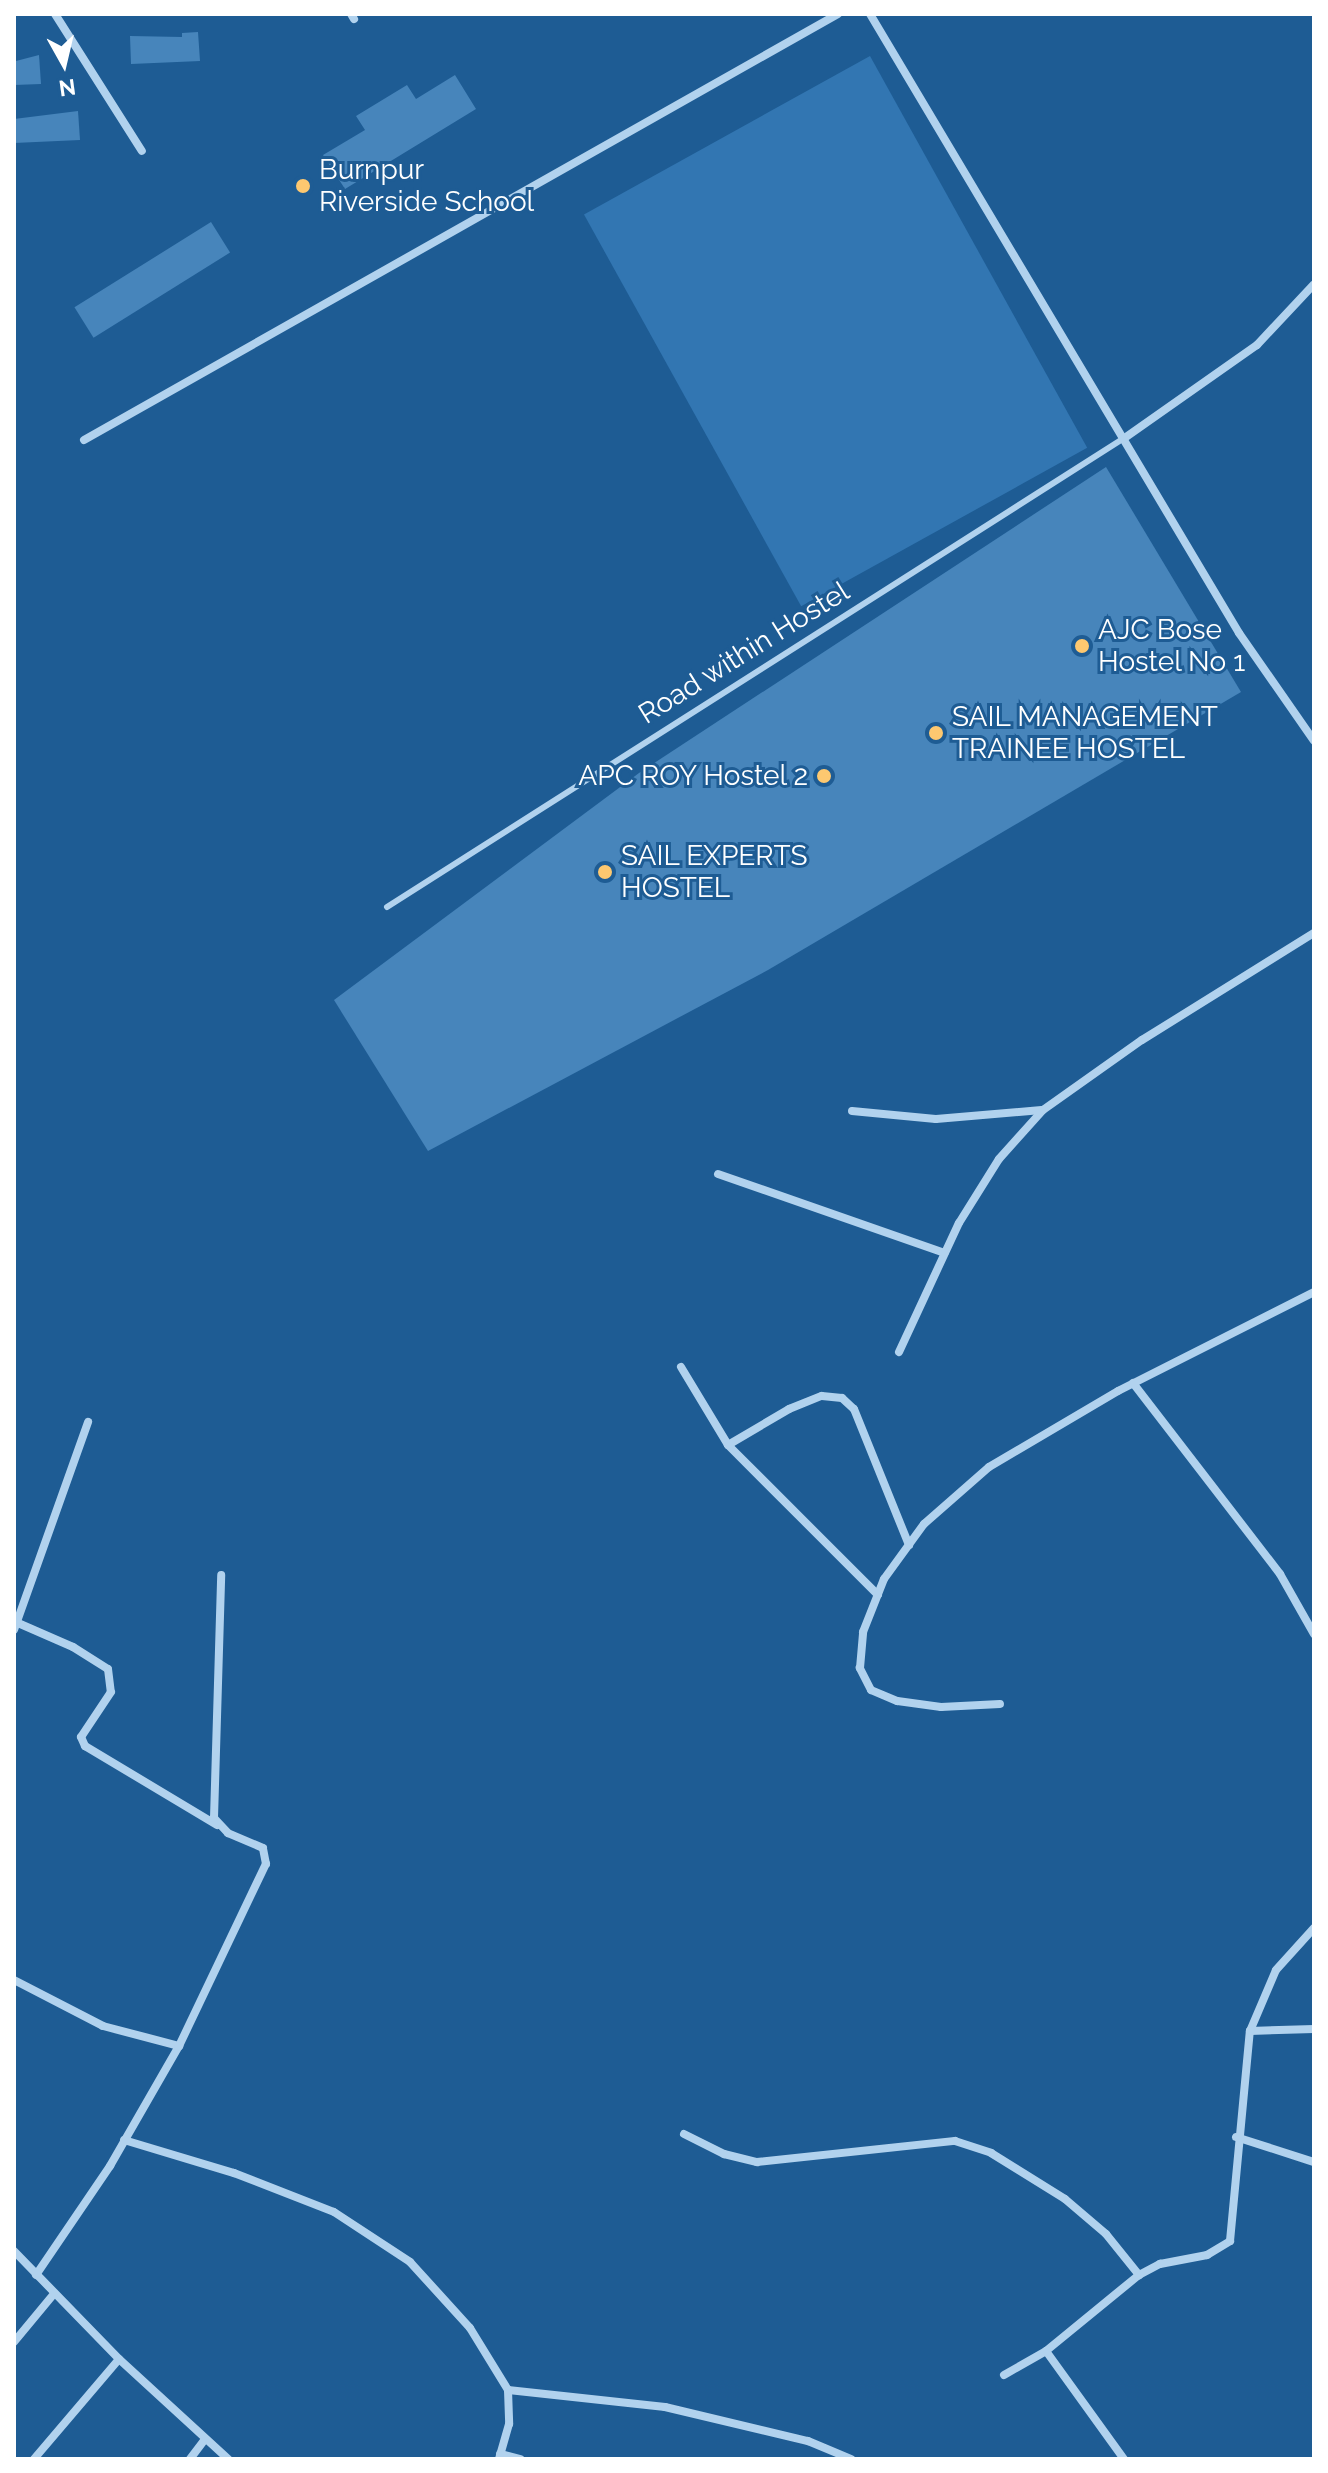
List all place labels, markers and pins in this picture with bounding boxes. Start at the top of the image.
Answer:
place label: Burnpur Riverside School [319,153,534,219]
marker: Burnpur Riverside School [294,177,312,195]
place label: AJC Bose Hostel No 1 [1098,613,1246,679]
marker: AJC Bose Hostel No 1 [1073,637,1091,655]
place label: SAIL MANAGEMENT TRAINEE HOSTEL [952,700,1219,766]
marker: SAIL MANAGEMENT TRAINEE HOSTEL [927,724,945,742]
place label: APC ROY Hostel 2 [576,759,808,793]
marker: APC ROY Hostel 2 [815,767,833,785]
place label: SAIL EXPERTS HOSTEL [621,839,808,905]
marker: SAIL EXPERTS HOSTEL [596,863,614,881]

